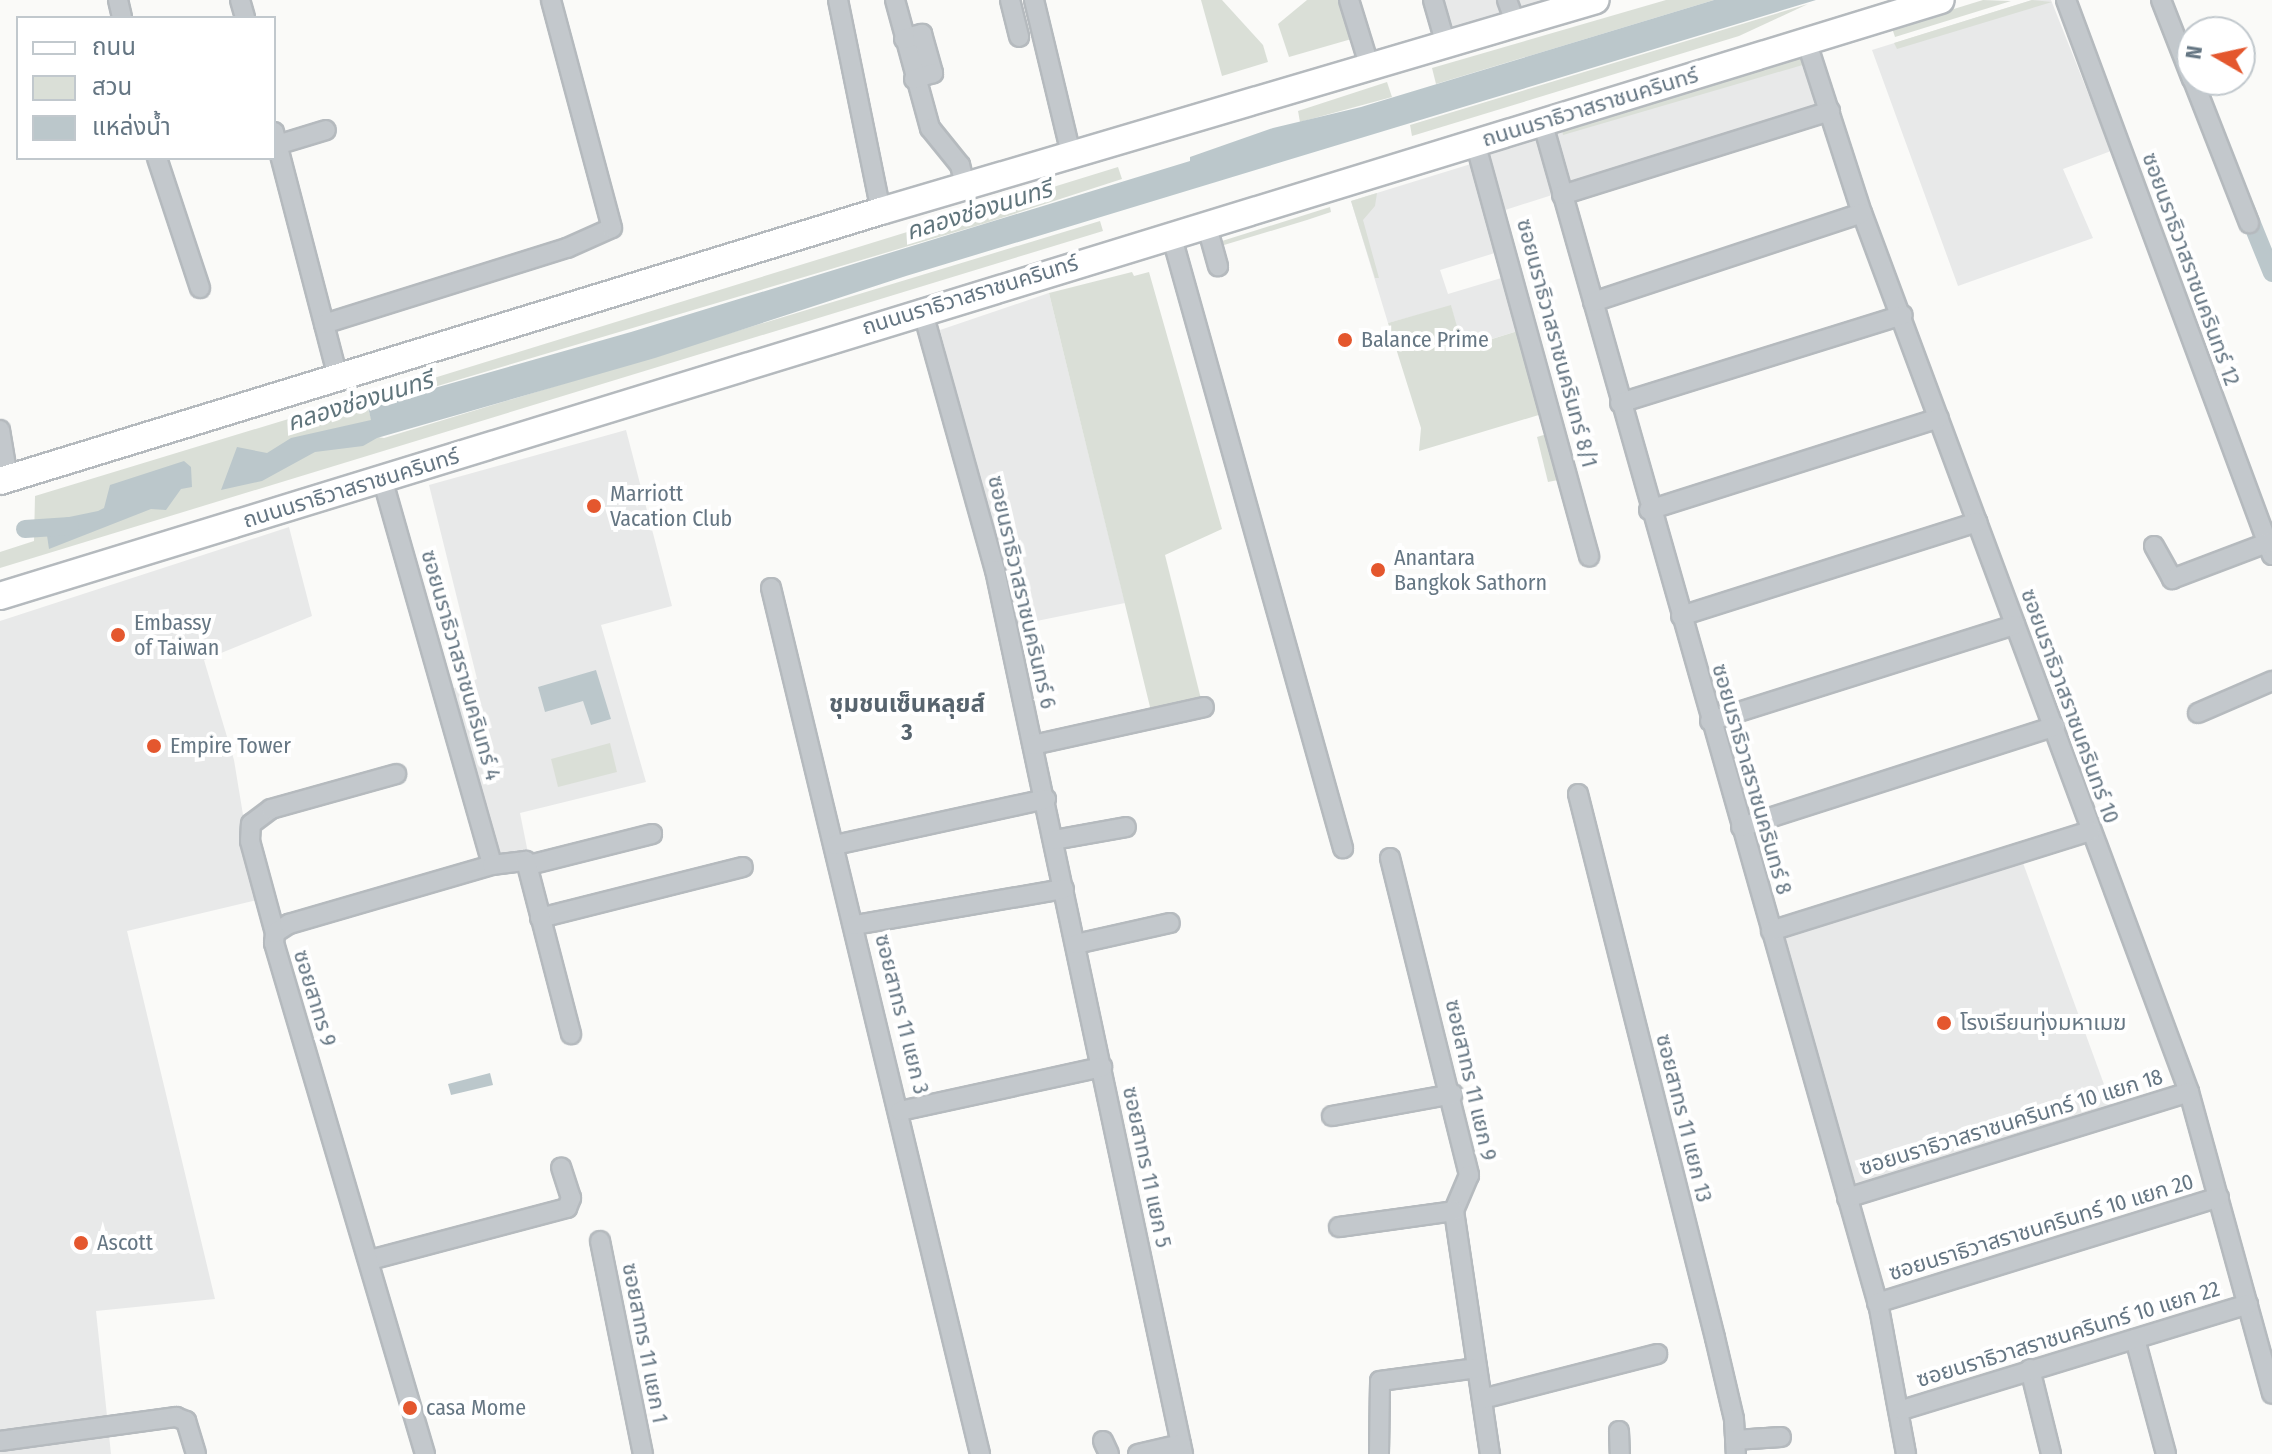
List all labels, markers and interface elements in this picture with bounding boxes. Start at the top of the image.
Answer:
legend [16,16,276,160]
north arrow [2176,16,2256,96]
text: ถนน [92,33,136,61]
text: N [2179,44,2208,61]
street label: ถนนนราธิวาสราชนครินทร์ [1479,62,1701,152]
text: สวน [92,73,132,101]
text: แหล่งน้ำ [92,113,171,141]
street label: ซอยนราธิวาสราชนครินทร์ 12 [2137,149,2245,389]
water label: คลองช่องนนทรี [903,175,1055,247]
street label: ซอยนราธิวาสราชนครินทร์ 8/1 [1511,216,1603,470]
street label: ถนนนราธิวาสราชนครินทร์ [859,250,1081,340]
place label: Balance Prime [1361,327,1489,353]
marker: Balance Prime [1336,331,1354,349]
water label: คลองช่องนนทรี [284,366,436,438]
street label: ถนนนราธิวาสราชนครินทร์ [240,443,462,533]
street label: ซอยนราธิวาสราชนครินทร์ 6 [982,473,1062,711]
place label: Marriott Vacation Club [610,480,732,532]
marker: Marriott Vacation Club [585,497,603,515]
place label: Anantara Bangkok Sathorn [1394,544,1547,596]
street label: ซอยนราธิวาสราชนครินทร์ 4 [415,547,507,783]
marker: Anantara Bangkok Sathorn [1369,561,1387,579]
street label: ซอยนราธิวาสราชนครินทร์ 10 [2015,585,2125,827]
place label: Embassy of Taiwan [134,609,219,660]
marker: Embassy of Taiwan [109,626,127,644]
street label: ซอยนราธิวาสราชนครินทร์ 8 [1706,661,1798,897]
district label: ชุมชนเซ็นหลุยส์ 3 [829,691,985,747]
place label: Empire Tower [170,733,291,759]
marker: Empire Tower [145,737,163,755]
street label: ซอยสาทร 11 แยก 3 [869,931,935,1097]
street label: ซอยสาทร 9 [288,947,342,1049]
street label: ซอยสาทร 11 แยก 9 [1440,997,1502,1163]
place label: โรงเรียนทุ่งมหาเมฆ [1960,1010,2126,1036]
marker: โรงเรียนทุ่งมหาเมฆ [1935,1014,1953,1032]
street label: ซอยสาทร 11 แยก 13 [1650,1031,1718,1205]
street label: ซอยนราธิวาสราชนครินทร์ 10 แยก 18 [1856,1063,2166,1181]
street label: ซอยสาทร 11 แยก 5 [1117,1084,1177,1250]
street label: ซอยนราธิวาสราชนครินทร์ 10 แยก 20 [1885,1168,2197,1286]
place label: Ascott [97,1230,153,1256]
marker: Ascott [72,1234,90,1252]
street label: ซอยสาทร 11 แยก 1 [617,1261,673,1425]
street label: ซอยนราธิวาสราชนครินทร์ 10 แยก 22 [1913,1275,2223,1393]
place label: casa Mome [426,1395,526,1421]
marker: casa Mome [401,1399,419,1417]

